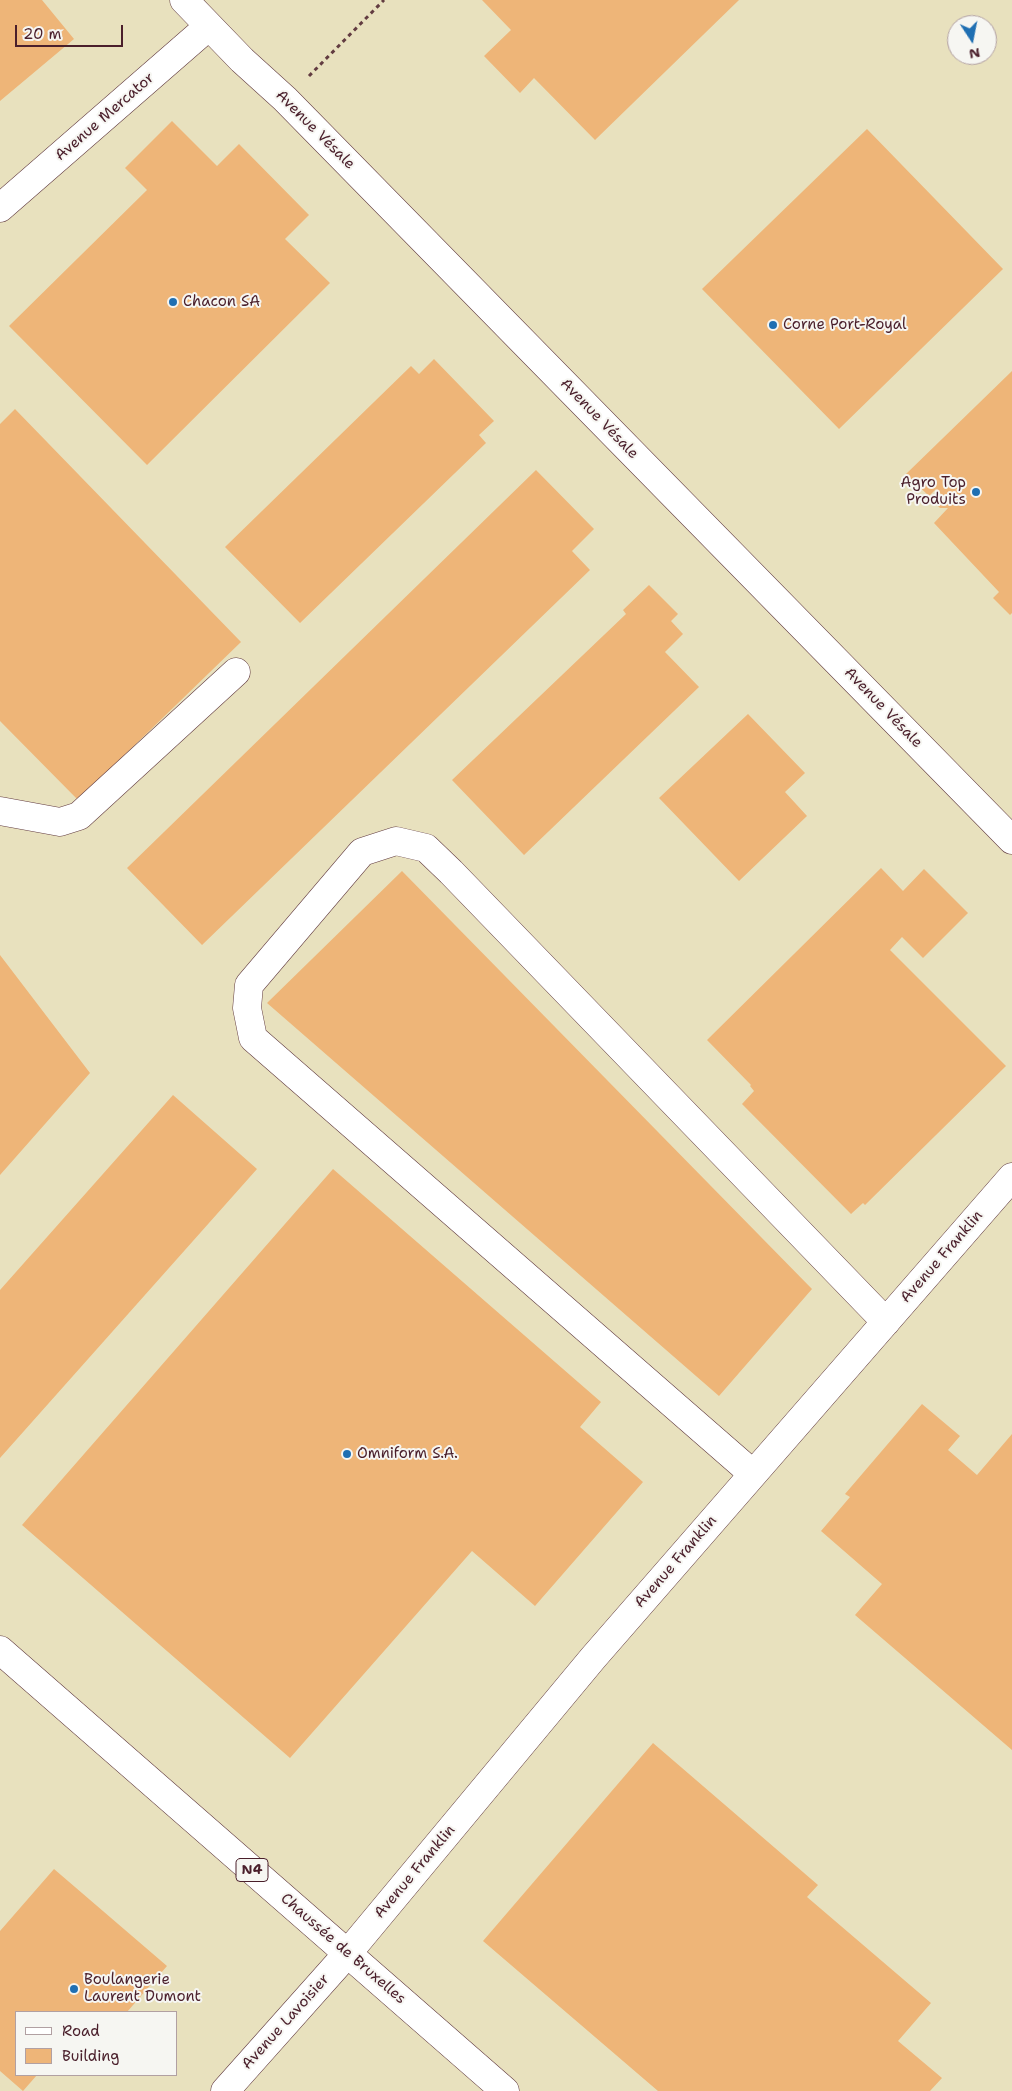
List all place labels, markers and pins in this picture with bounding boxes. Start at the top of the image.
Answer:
place label: Chacon SA [183,293,260,311]
marker: Chacon SA [167,296,179,308]
place label: Corne Port-Royal [783,316,907,334]
marker: Corne Port-Royal [767,319,779,331]
place label: Agro Top Produits [901,474,966,509]
marker: Agro Top Produits [970,486,982,498]
place label: Omniform S.A. [357,1445,458,1463]
marker: Omniform S.A. [341,1448,353,1460]
place label: Boulangerie Laurent Dumont [84,1971,201,2006]
marker: Boulangerie Laurent Dumont [68,1983,80,1995]

